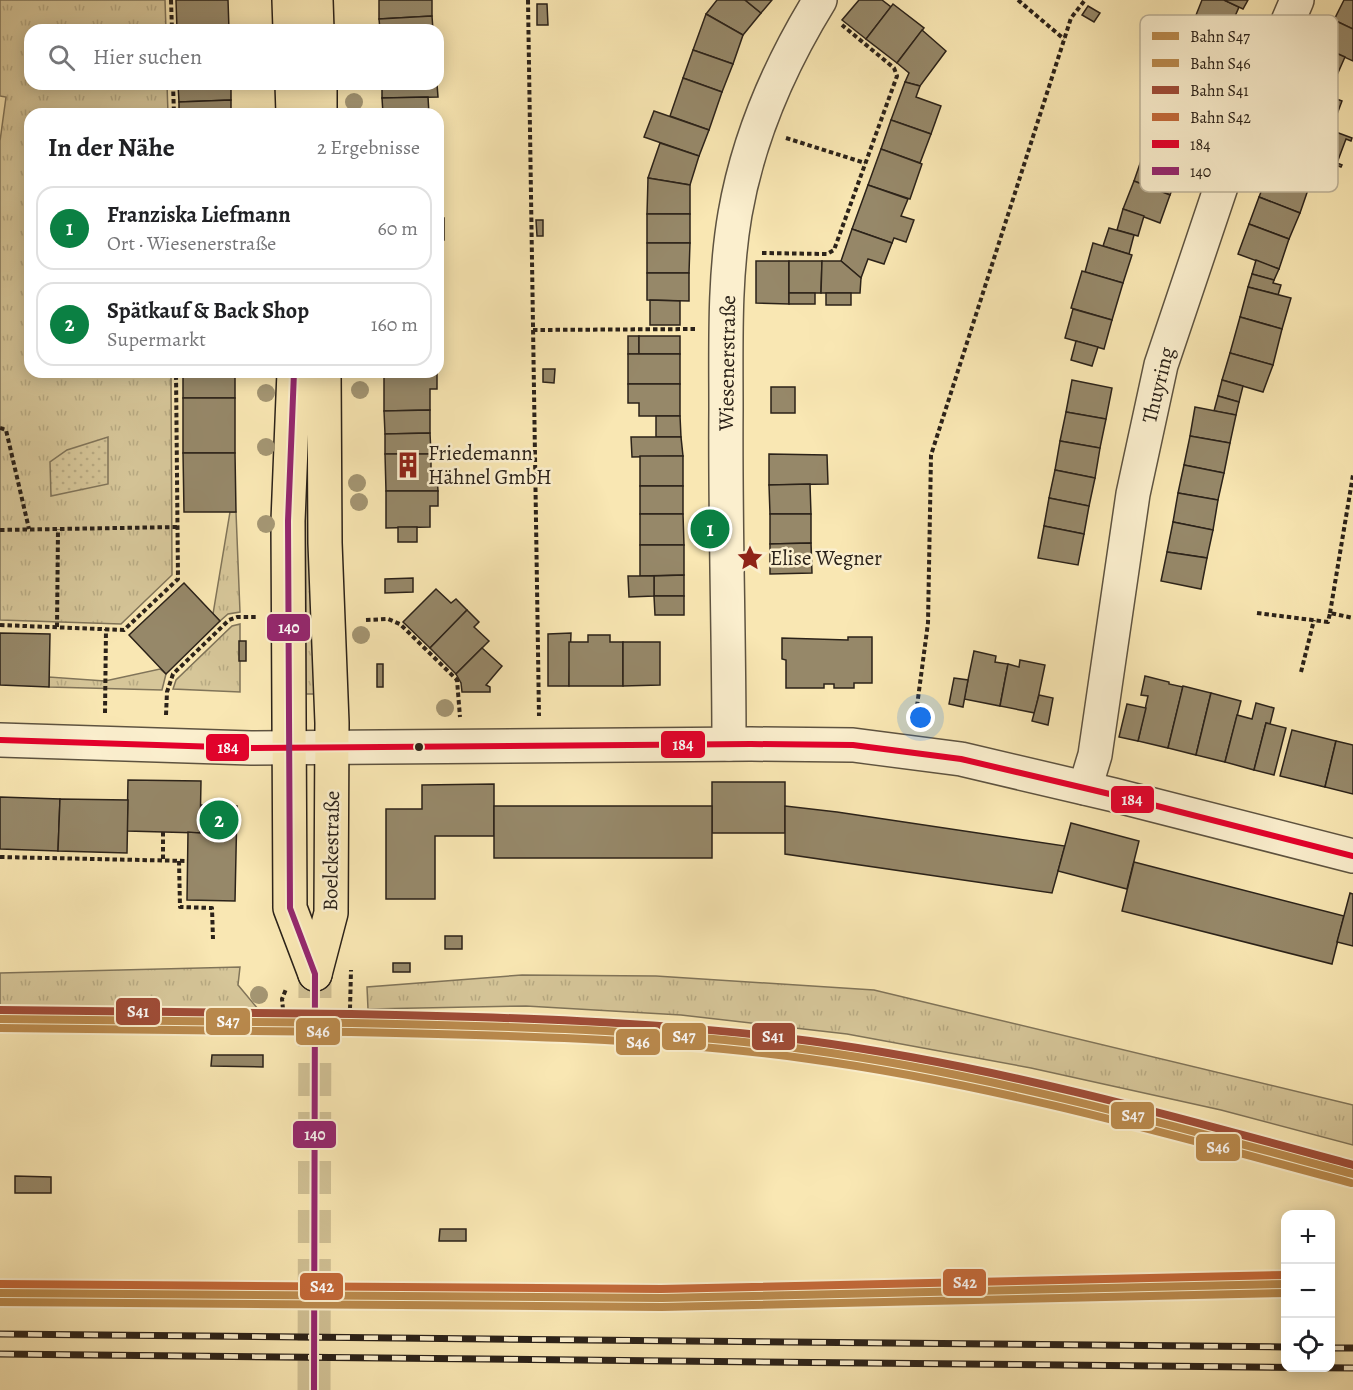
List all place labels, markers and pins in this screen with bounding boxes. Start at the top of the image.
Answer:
place label: Friedemann Hähnel GmbH [428,439,552,491]
building icon: Friedemann Hähnel GmbH [393,450,423,480]
pin: 1 [690,506,730,552]
place icon: Elise Wegner [735,543,765,573]
place label: Elise Wegner [770,544,882,572]
unlabelled marker [413,741,425,753]
pin: 2 [200,798,238,842]

